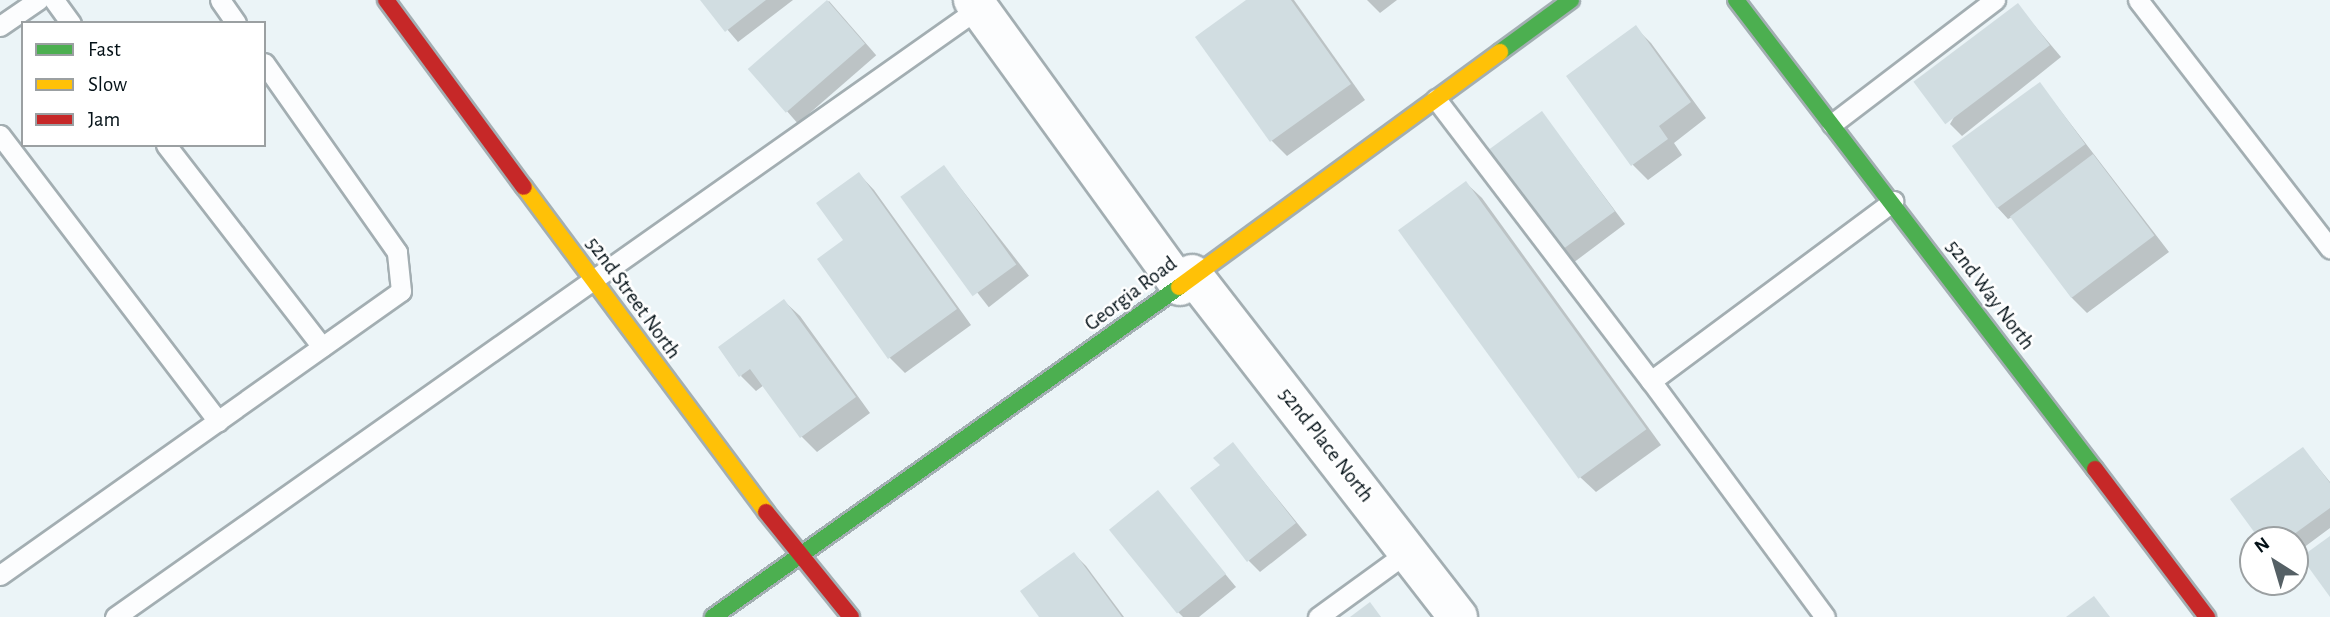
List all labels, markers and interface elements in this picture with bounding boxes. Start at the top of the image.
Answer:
legend [21,21,266,147]
text: Fast [88,39,121,60]
text: Slow [88,74,127,95]
text: Jam [88,109,120,130]
street label: 52nd Street North [580,232,686,364]
street label: 52nd Way North [1940,235,2040,355]
street label: Georgia Road [1080,251,1182,337]
street label: 52nd Place North [1273,382,1379,508]
north arrow [2239,526,2309,596]
text: N [2251,534,2273,557]

